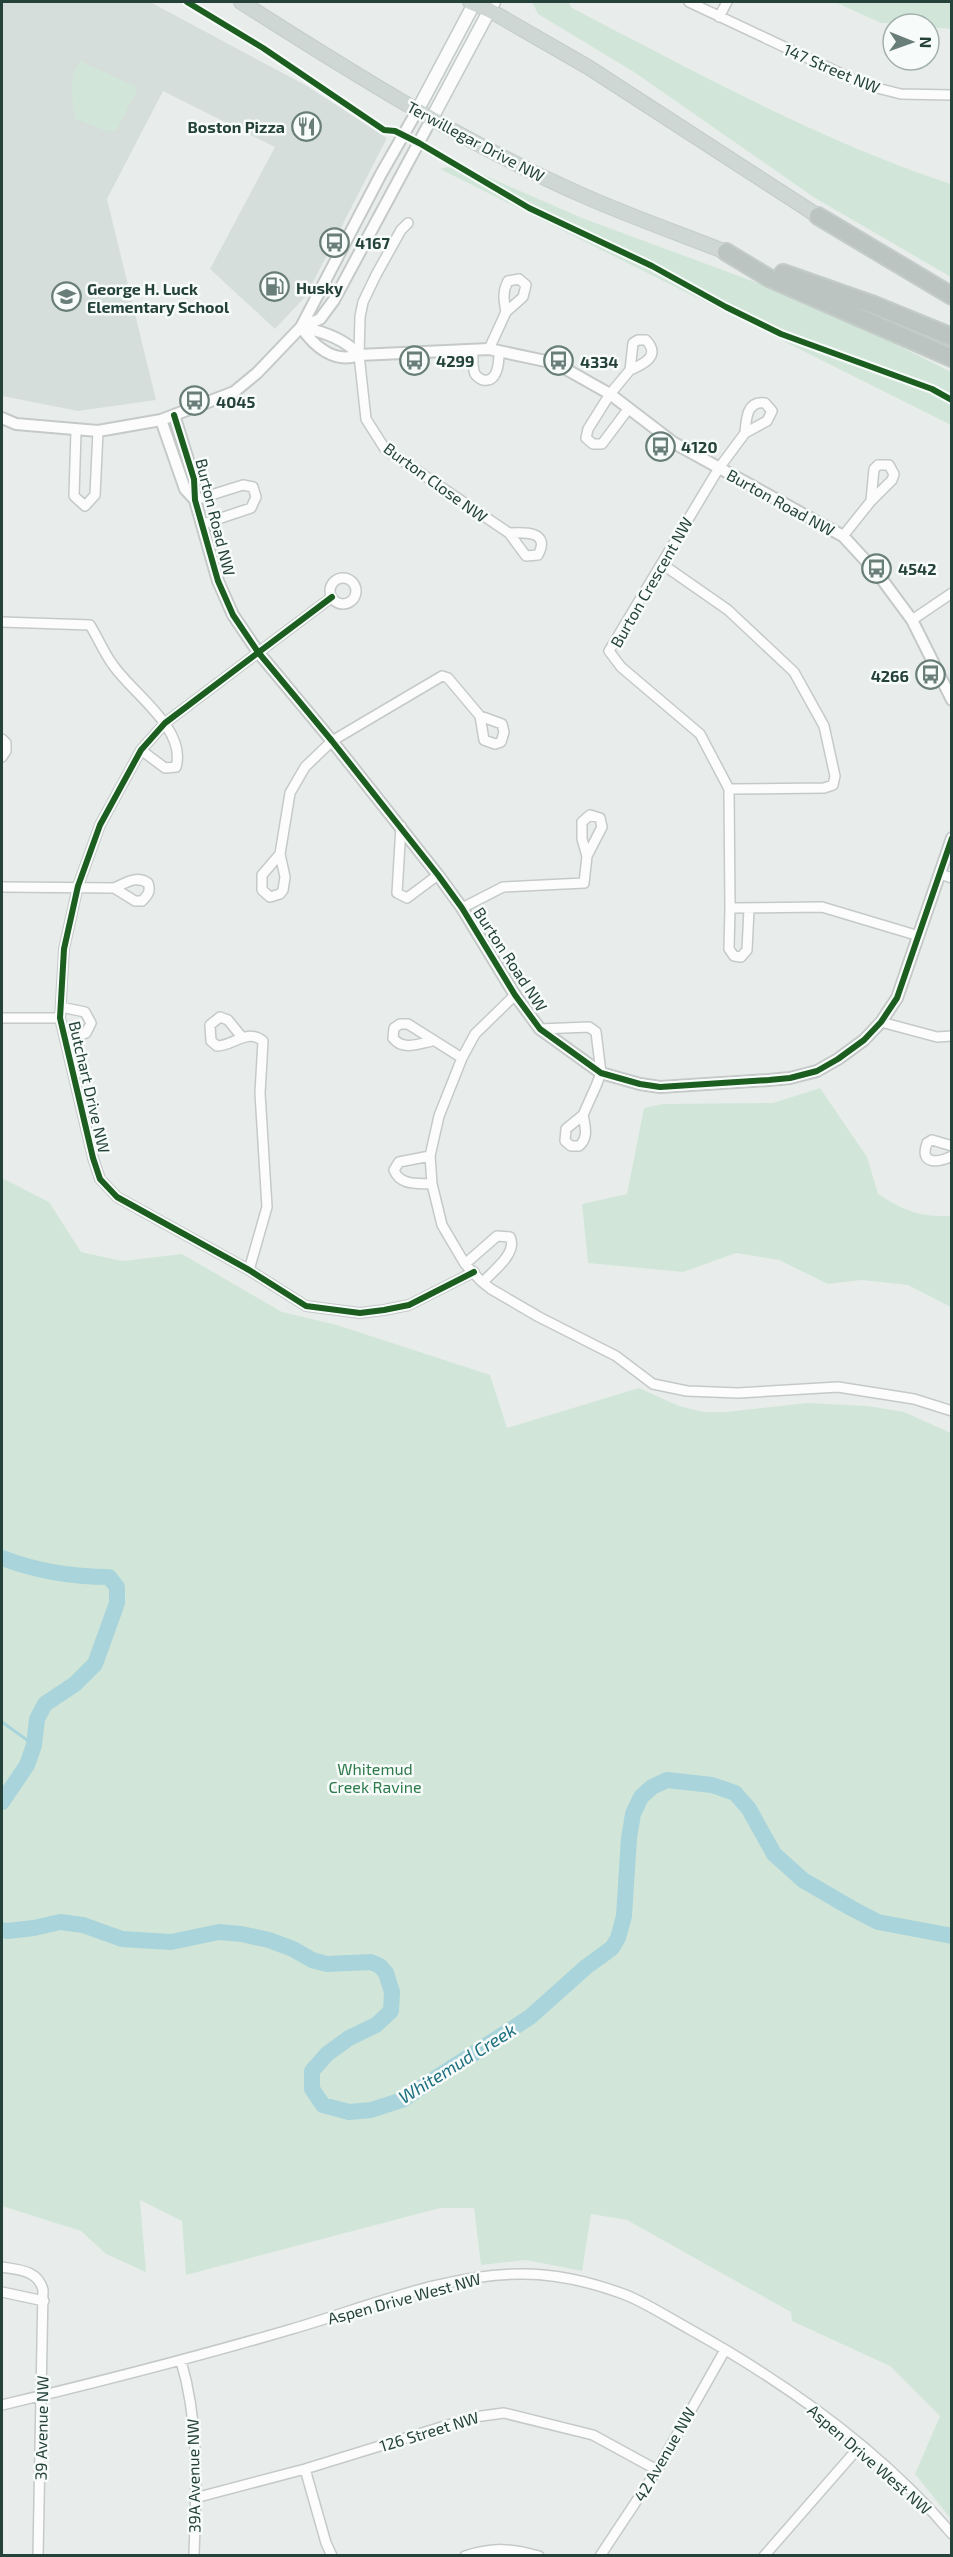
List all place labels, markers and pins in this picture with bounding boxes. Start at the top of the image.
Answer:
restaurant icon: Boston Pizza [290,110,322,142]
place label: Boston Pizza [187,117,285,136]
bus stop icon: 4167 [318,226,350,258]
place label: 4167 [355,233,391,252]
fuel station icon: Husky [259,271,291,303]
place label: Husky [296,278,343,298]
place label: George H. Luck Elementary School [87,279,230,317]
school or university icon: George H. Luck Elementary School [50,281,82,313]
bus stop icon: 4299 [399,344,431,376]
bus stop icon: 4334 [543,345,575,377]
place label: 4299 [436,351,474,370]
place label: 4334 [580,352,619,371]
bus stop icon: 4045 [179,385,211,417]
place label: 4045 [216,392,255,411]
bus stop icon: 4120 [644,430,676,462]
place label: 4120 [681,437,718,456]
bus stop icon: 4542 [861,552,893,584]
place label: 4542 [898,559,937,578]
bus stop icon: 4266 [914,659,946,691]
place label: 4266 [871,666,909,685]

